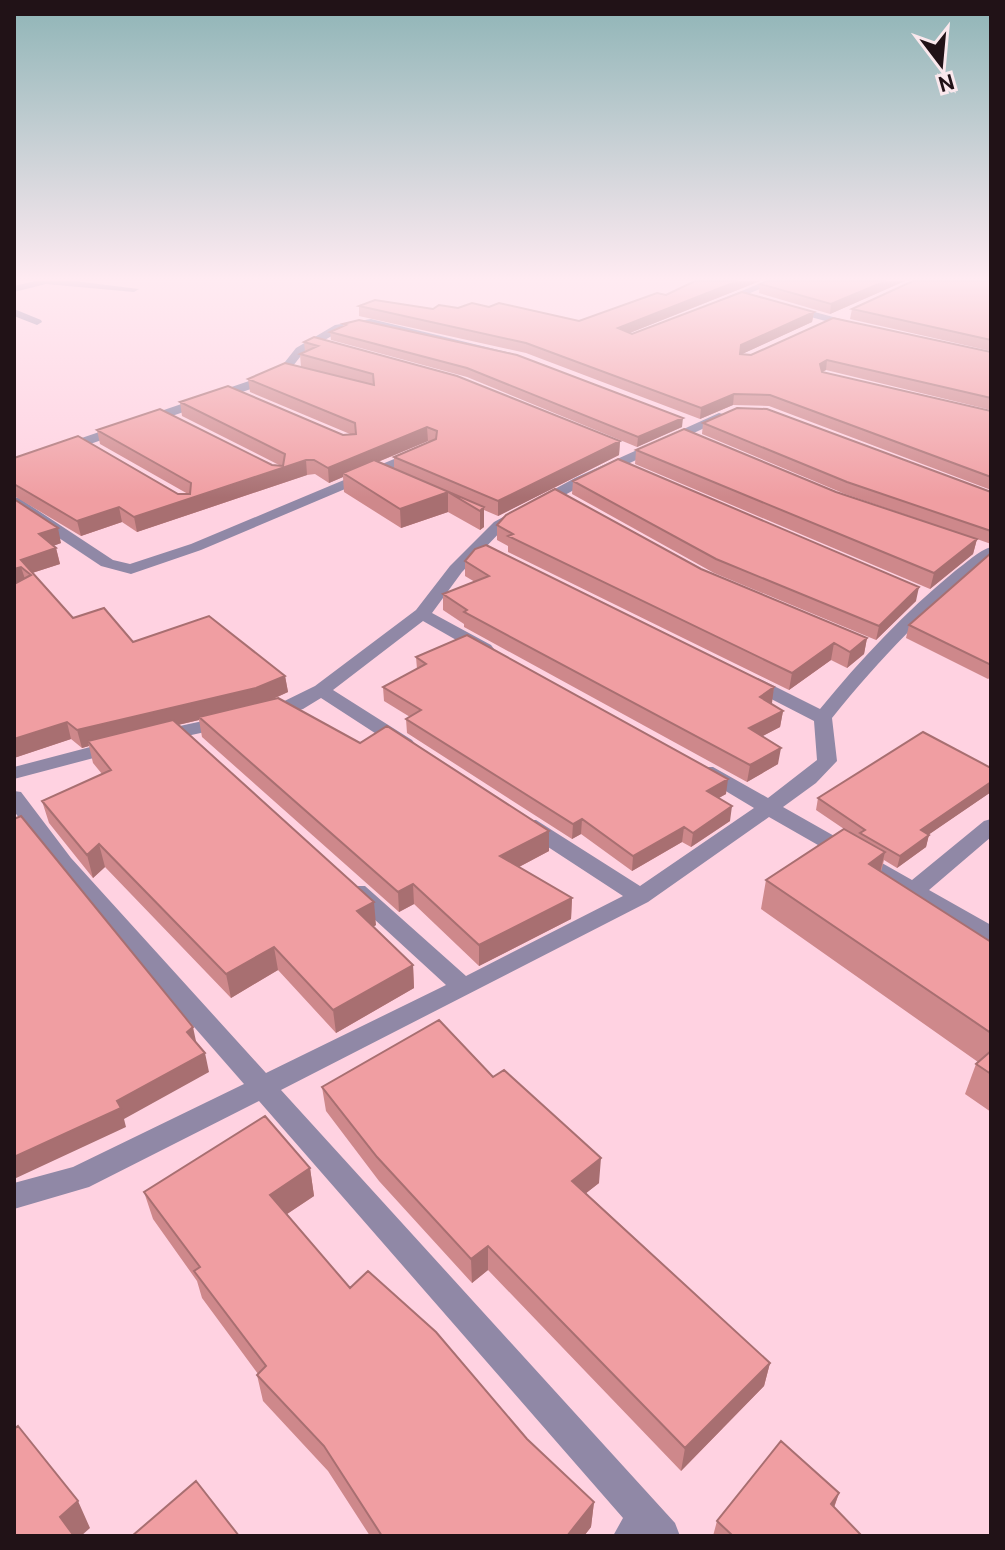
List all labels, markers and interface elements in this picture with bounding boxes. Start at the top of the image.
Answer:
north arrow [901,24,981,104]
text: N [935,68,958,98]

